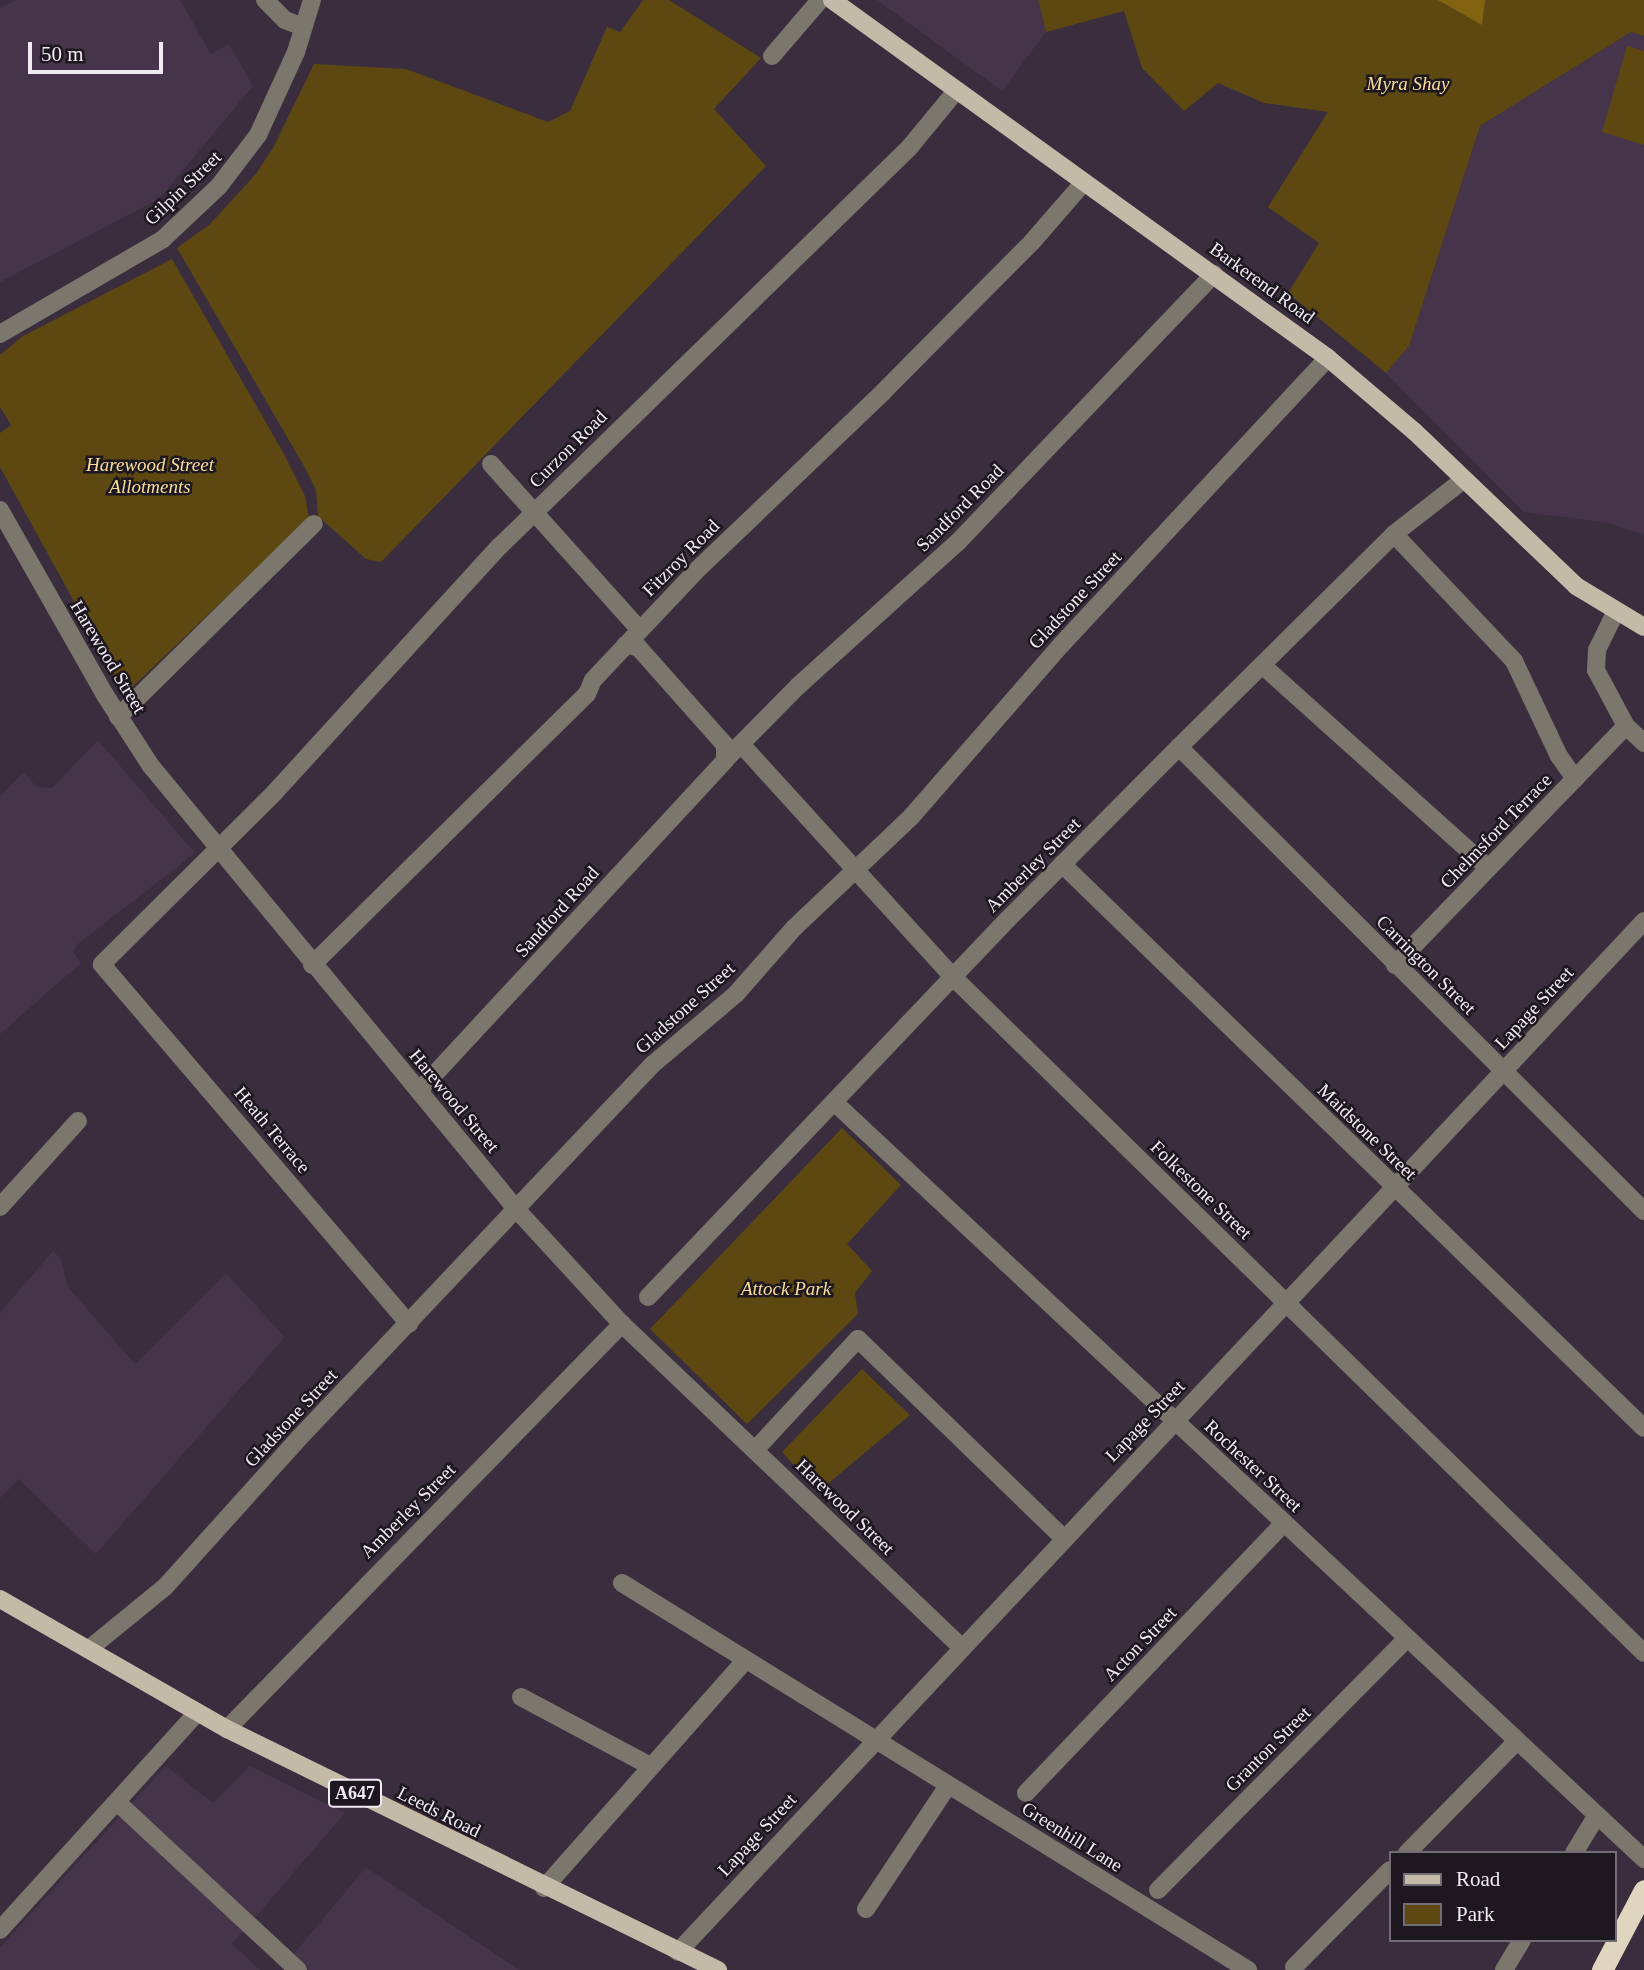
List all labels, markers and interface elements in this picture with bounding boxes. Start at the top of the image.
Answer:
scale bar [32,28,166,72]
text: 50 m [41,42,84,66]
park label: Myra Shay [1367,73,1449,95]
street label: Gilpin Street [140,146,226,230]
street label: Barkerend Road [1205,237,1319,329]
street label: Curzon Road [524,405,612,493]
park label: Harewood Street Allotments [86,454,214,498]
street label: Sandford Road [911,459,1009,557]
street label: Fitzroy Road [638,515,724,601]
street label: Gladstone Street [1024,546,1126,654]
street label: Harewood Street [65,596,151,718]
street label: Chelmsford Terrace [1435,769,1557,893]
street label: Amberley Street [981,813,1085,917]
street label: Sandford Road [510,862,604,962]
street label: Carrington Street [1371,910,1481,1020]
street label: Gladstone Street [631,957,739,1059]
street label: Lapage Street [1490,962,1578,1054]
street label: Harewood Street [404,1045,504,1157]
street label: Maidstone Street [1313,1079,1421,1185]
street label: Heath Terrace [229,1082,315,1178]
street label: Folkestone Street [1145,1136,1257,1244]
park label: Attock Park [741,1278,831,1300]
street label: Gladstone Street [240,1364,342,1472]
street label: Lapage Street [1100,1375,1190,1467]
street label: Rochester Street [1200,1415,1306,1517]
street label: Harewood Street [791,1454,899,1560]
street label: Amberley Street [356,1459,460,1563]
street label: Acton Street [1099,1602,1181,1686]
street label: Granton Street [1221,1702,1315,1796]
road number: A647 [327,1778,383,1808]
street label: Leeds Road [394,1781,484,1843]
street label: Lapage Street [713,1789,801,1881]
street label: Greenhill Lane [1017,1797,1127,1877]
legend [1388,1851,1616,1942]
text: Road [1456,1867,1500,1891]
text: Park [1456,1902,1495,1926]

